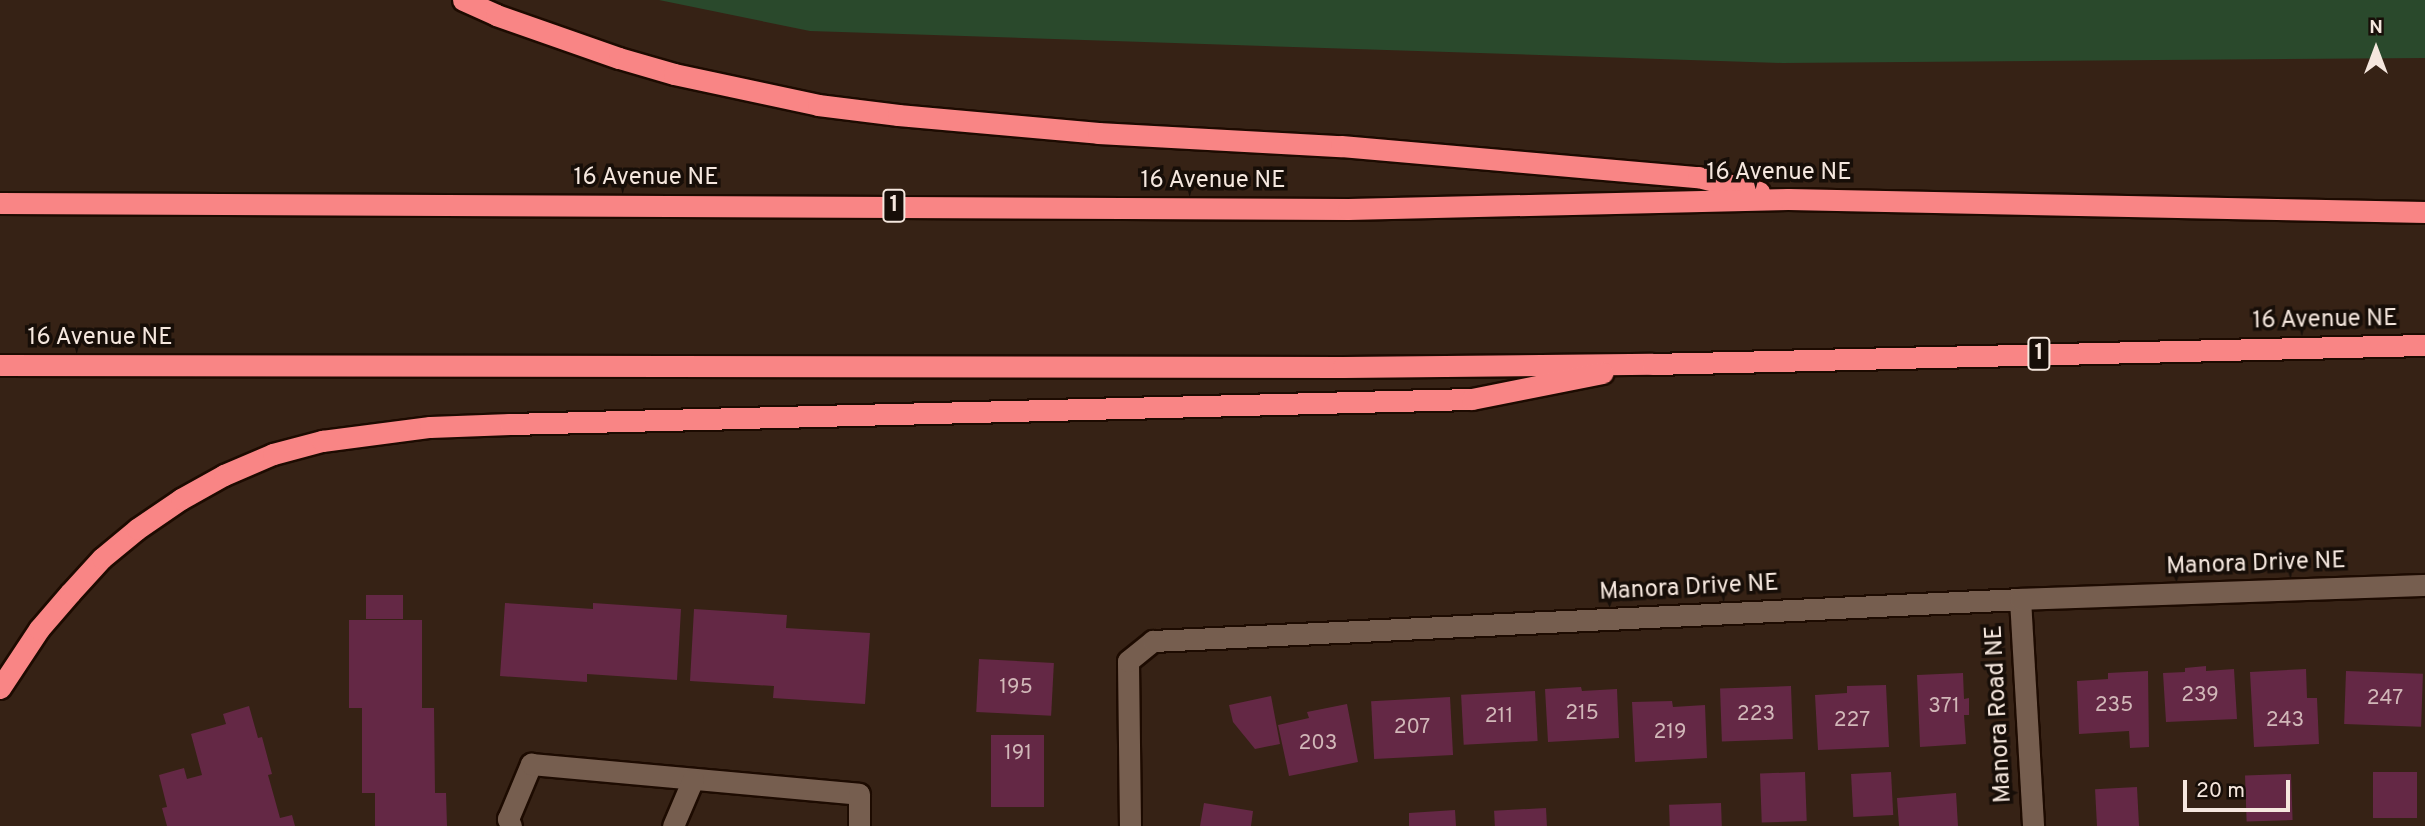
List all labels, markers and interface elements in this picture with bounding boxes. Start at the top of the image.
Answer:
north arrow [2341,14,2411,84]
text: N [2369,16,2383,40]
street label: 16 Avenue NE [1706,160,1852,188]
street label: 16 Avenue NE [573,165,719,193]
street label: 16 Avenue NE [1140,168,1286,196]
road number: 1 [882,186,906,226]
street label: 16 Avenue NE [2252,305,2398,337]
street label: 16 Avenue NE [27,325,173,353]
road number: 1 [2027,334,2051,374]
street label: Manora Drive NE [2166,547,2346,583]
street label: Manora Drive NE [1599,570,1779,608]
street label: Manora Road NE [1981,624,2019,804]
house number: 195 [999,675,1033,701]
house number: 239 [2181,683,2219,709]
house number: 247 [2367,686,2403,712]
house number: 235 [2095,693,2133,719]
house number: 371 [1928,694,1960,720]
house number: 215 [1565,701,1599,727]
house number: 223 [1737,702,1775,728]
house number: 211 [1485,704,1513,730]
house number: 227 [1834,708,1870,734]
house number: 243 [2266,708,2304,734]
house number: 207 [1394,715,1430,741]
house number: 219 [1653,720,1687,746]
house number: 203 [1299,731,1337,757]
house number: 191 [1004,741,1032,767]
scale bar [2187,766,2294,810]
text: 20 m [2196,778,2245,805]

